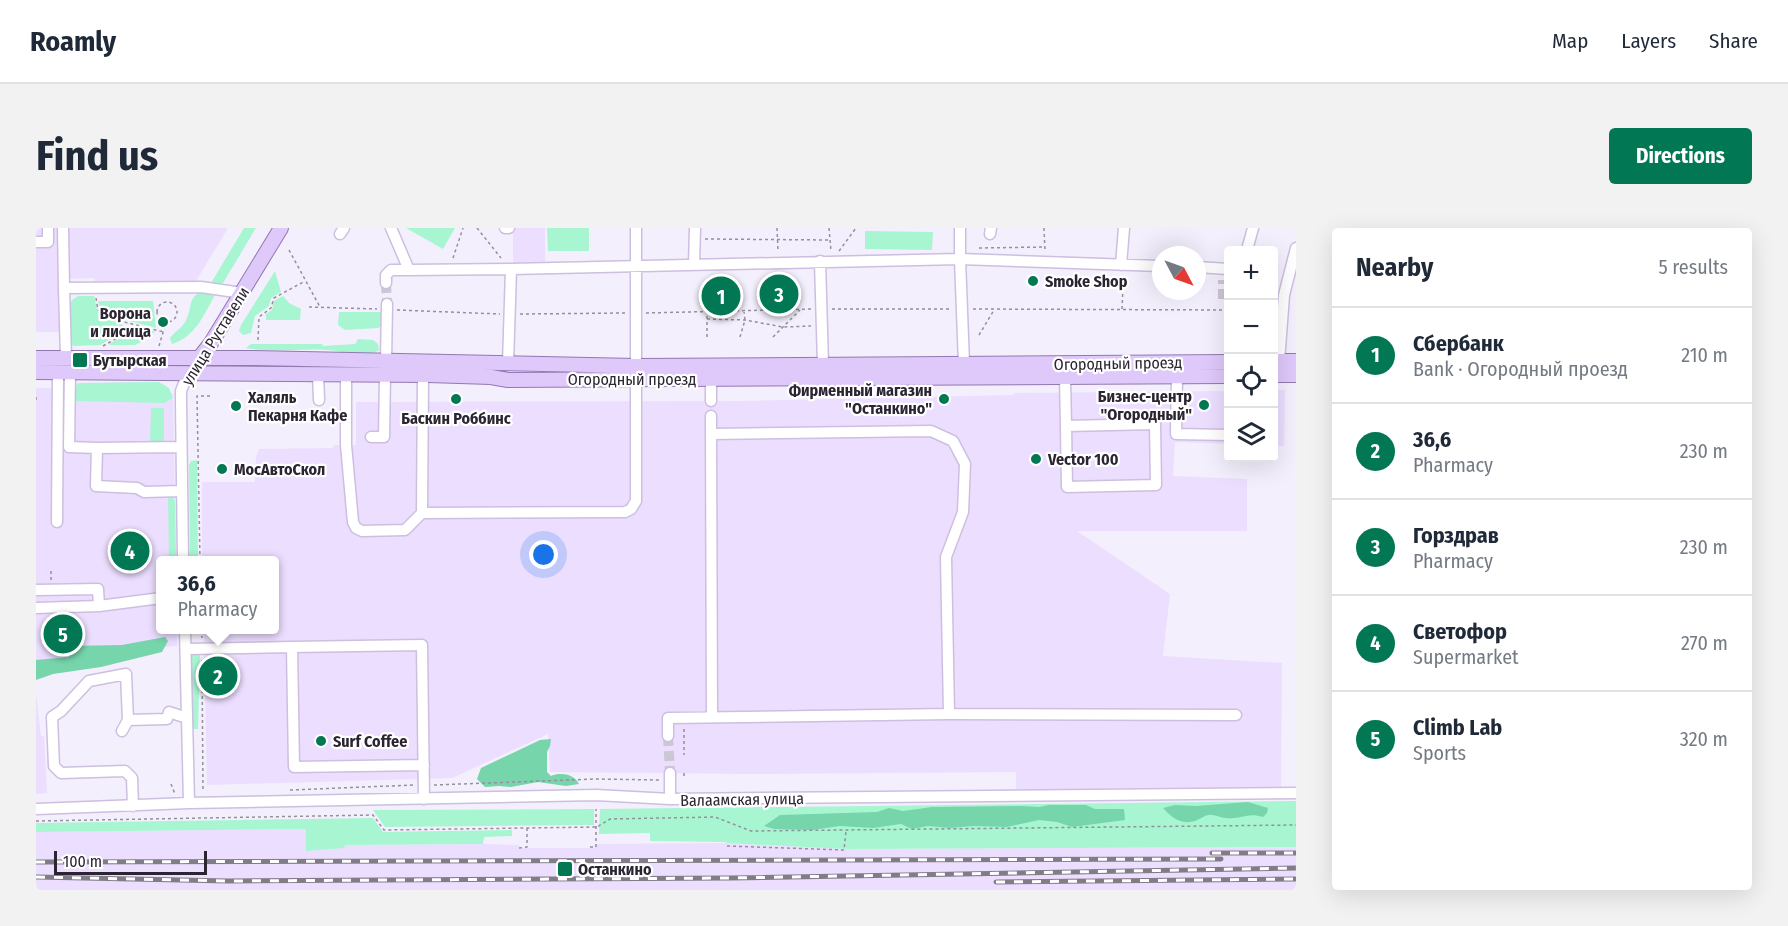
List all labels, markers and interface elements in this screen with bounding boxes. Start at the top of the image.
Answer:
text: Roamly [30,25,116,58]
text: Map [1552,28,1588,54]
text: Layers [1621,28,1676,54]
text: Share [1709,28,1758,54]
button: Directions [1609,128,1752,184]
text: Find us [36,131,158,181]
north arrow [1152,246,1206,300]
map controls [1224,246,1278,462]
button: + [1224,246,1278,300]
text: Nearby [1356,252,1433,283]
text: 5 results [1658,255,1728,279]
pin: 3 [760,272,798,316]
place label: Smoke Shop [1045,272,1128,291]
pin: 1 [702,274,740,318]
marker: Smoke Shop [1026,274,1040,288]
street label: улица Руставели [178,284,253,389]
button: − [1224,300,1278,354]
place label: Ворона и лисица [90,304,151,341]
marker: Ворона и лисица [156,315,170,329]
text: Сбербанк [1413,330,1504,357]
text: 1 [1371,343,1380,367]
text: 210 m [1681,343,1728,367]
marker: Бутырская [71,351,89,369]
place label: Бутырская [93,351,167,370]
street label: Огородный проезд [1054,353,1182,374]
button: locate [1224,354,1278,408]
text: Bank · Огородный проезд [1413,357,1628,381]
street label: Огородный проезд [568,370,696,389]
place label: Фирменный магазин "Останкино" [789,381,932,418]
place label: Бизнес-центр "Огородный" [1098,387,1192,424]
place label: Халяль Пекарня Кафе [247,388,347,425]
marker: Баскин Роббинс [449,392,463,406]
marker: Фирменный магазин "Останкино" [937,392,951,406]
marker: Бизнес-центр "Огородный" [1197,398,1211,412]
marker: Халяль Пекарня Кафе [229,399,243,413]
button: layers [1224,408,1278,462]
place label: Баскин Роббинс [401,409,511,428]
text: 36,6 [1413,426,1451,453]
text: 2 [1371,439,1380,463]
text: 230 m [1680,439,1728,463]
place label: Vector 100 [1047,450,1119,469]
marker: Vector 100 [1029,452,1043,466]
text: Pharmacy [1413,453,1493,477]
place label: МосАвтоСкол [234,460,325,479]
marker: МосАвтоСкол [215,462,229,476]
text: Горздрав [1413,522,1499,549]
pin: 4 [110,528,149,574]
text: 3 [1371,535,1380,559]
text: 230 m [1680,535,1728,559]
your location [529,540,558,569]
text: Pharmacy [1413,549,1493,573]
popup [156,556,279,634]
text: 36,6 [177,570,216,597]
text: Pharmacy [177,597,258,621]
pin: 5 [44,612,82,656]
text: Светофор [1413,618,1507,645]
text: 4 [1370,631,1381,655]
text: 270 m [1681,631,1728,655]
text: Supermarket [1413,645,1519,669]
pin: 2 [198,654,237,698]
text: Climb Lab [1413,714,1502,741]
text: 5 [1371,727,1380,751]
text: 320 m [1680,727,1728,751]
place label: Surf Coffee [333,732,407,751]
marker: Surf Coffee [314,734,328,748]
text: Sports [1413,741,1466,765]
street label: Валаамская улица [680,789,804,810]
scale bar [54,848,207,876]
text: 100 m [63,852,102,871]
marker: Останкино [556,860,574,878]
place label: Останкино [578,860,652,879]

